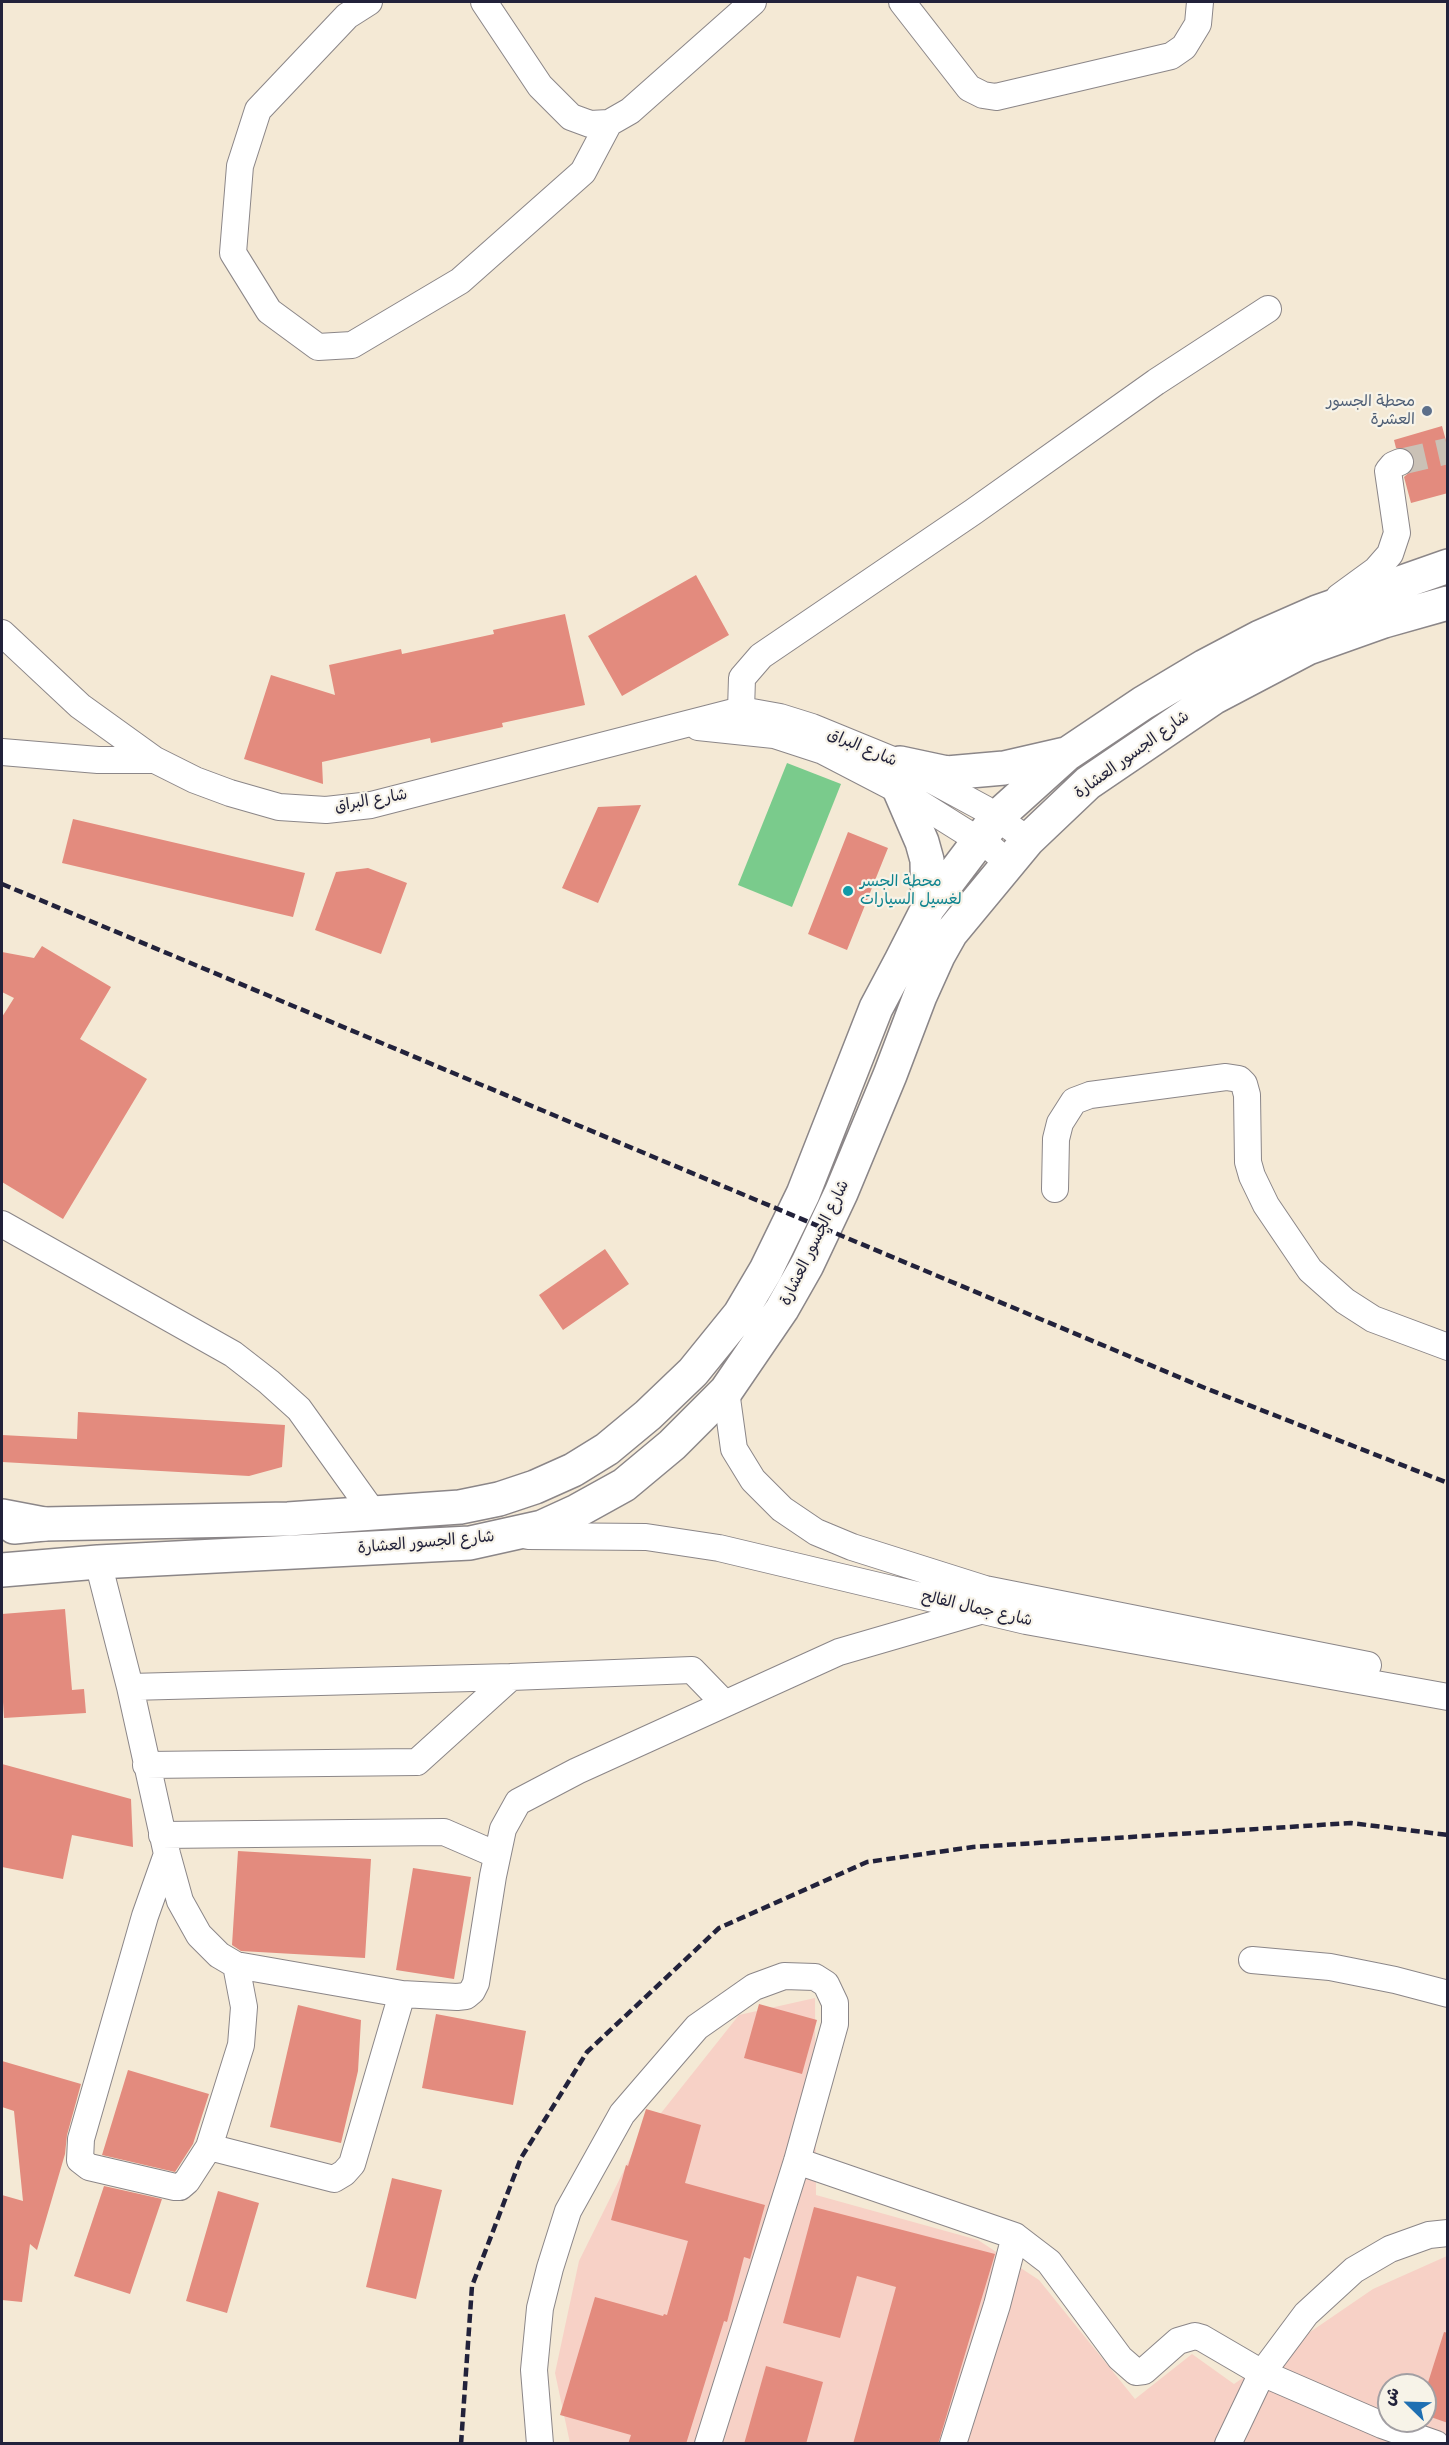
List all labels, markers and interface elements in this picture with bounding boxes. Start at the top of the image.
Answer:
place label: محطة الجسور العشرة [1326,392,1415,430]
marker: محطة الجسور العشرة [1420,404,1434,418]
street label: شارع الجسور العشارة [1071,707,1193,803]
street label: شارع البراق [824,725,900,771]
street label: شارع البراق [333,785,409,817]
place label: محطة الجسر لغسيل السيارات [860,872,962,910]
marker: محطة الجسر لغسيل السيارات [841,884,855,898]
street label: شارع الجسور العشارة [776,1177,854,1309]
street label: شارع الجسور العشارة [357,1527,495,1559]
street label: شارع جمال الفالح [920,1587,1034,1631]
north arrow [1377,2373,1437,2433]
text: ش [1380,2385,1404,2408]

